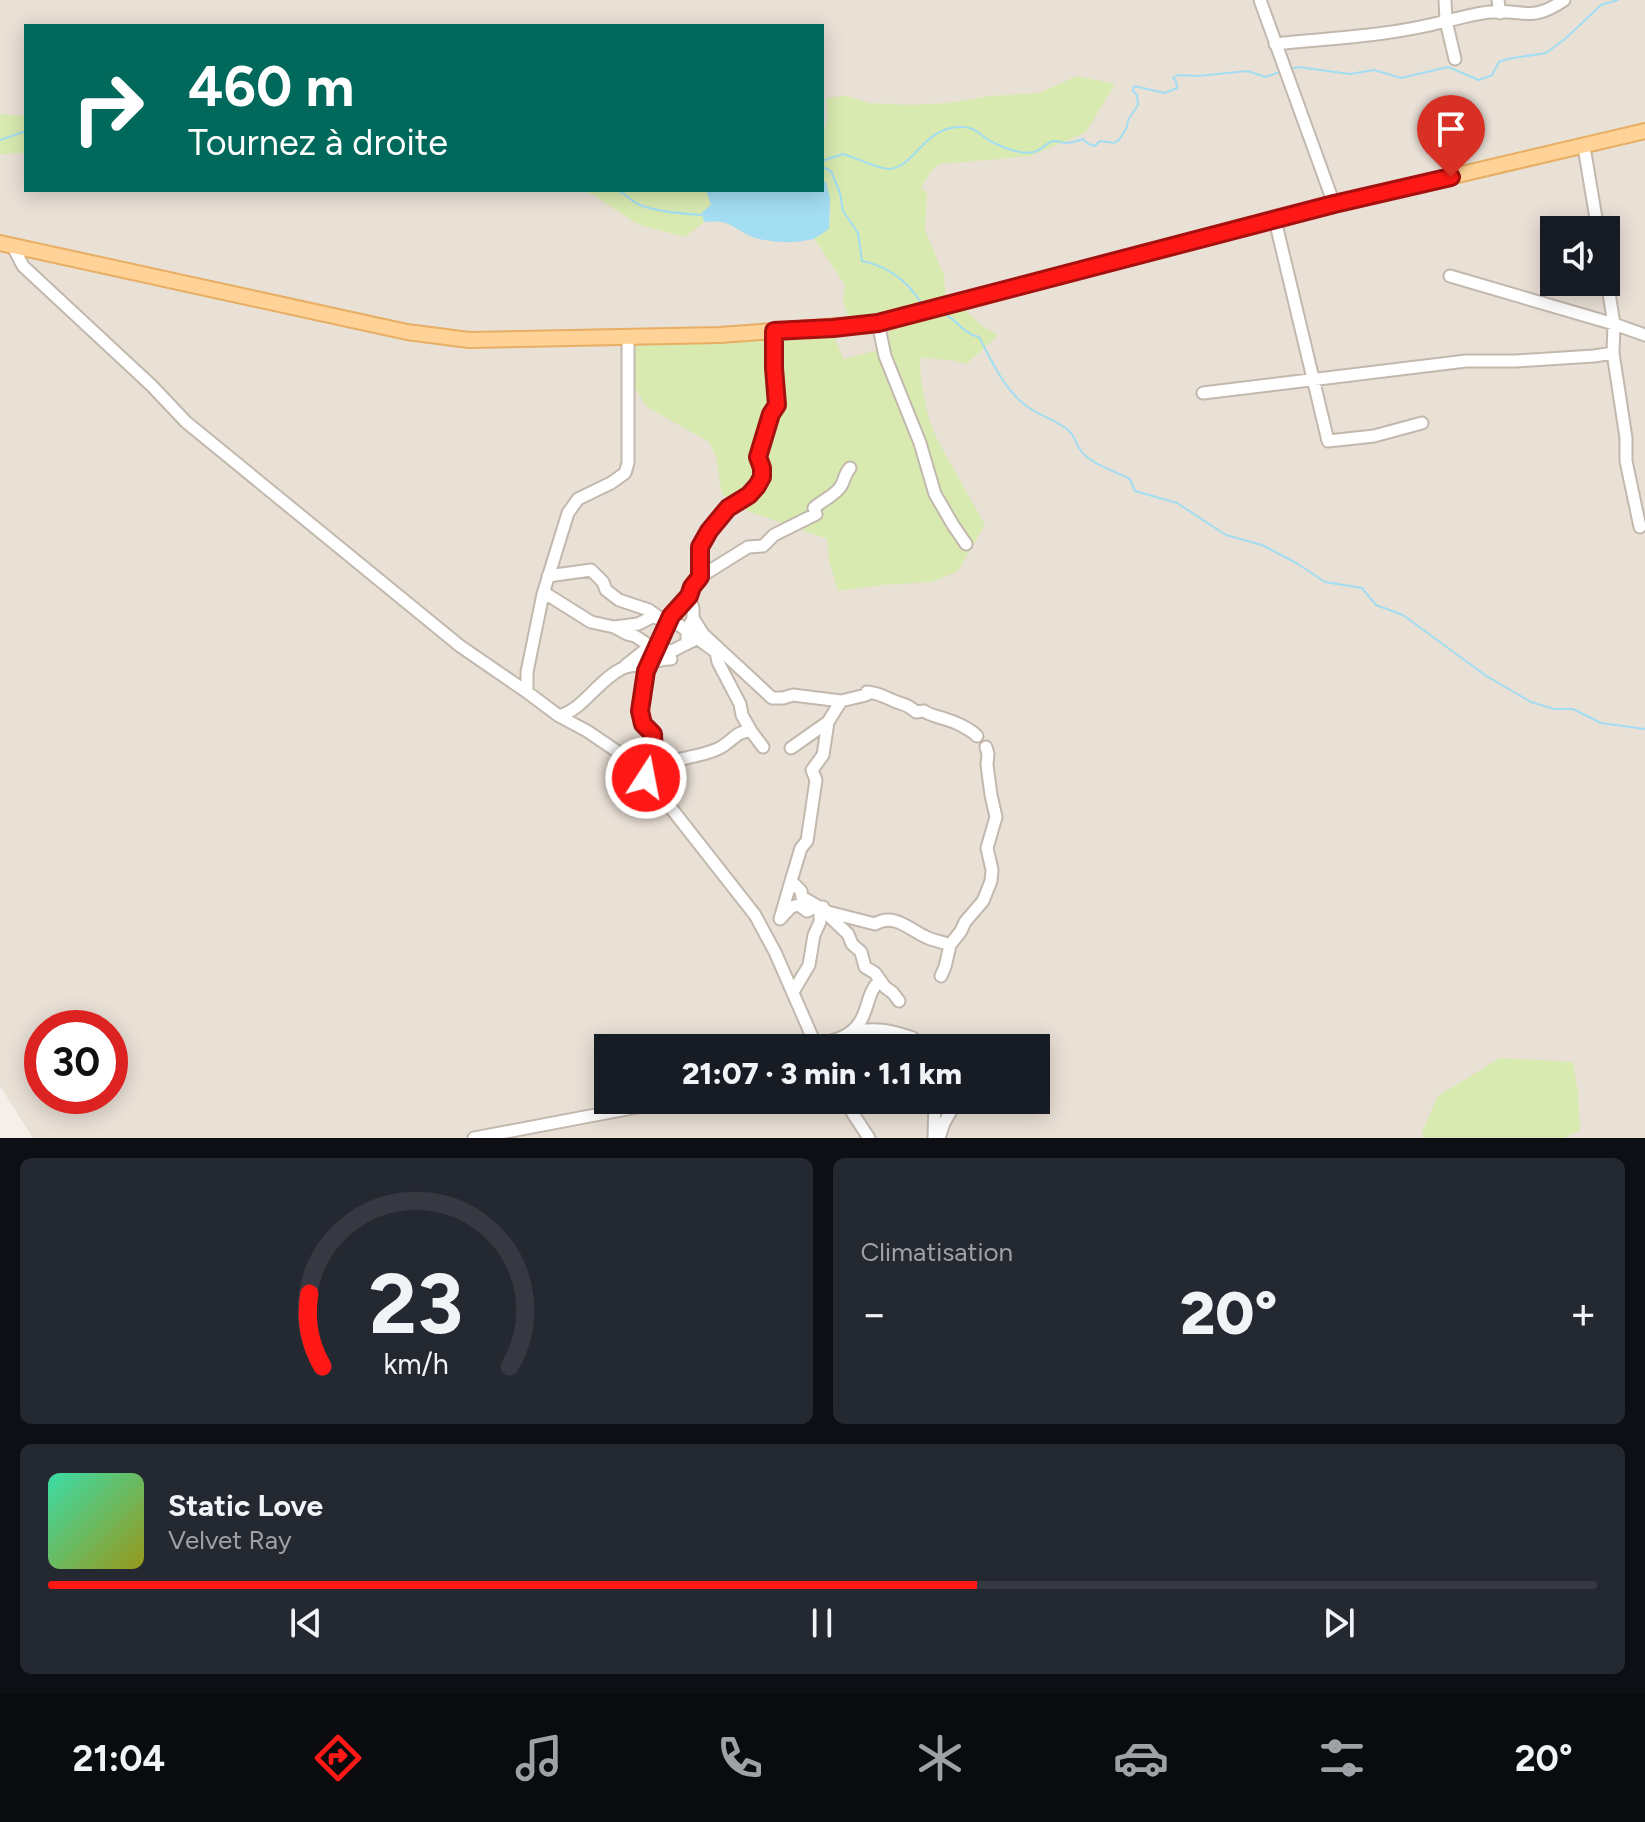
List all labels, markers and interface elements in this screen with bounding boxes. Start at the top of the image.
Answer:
text: 460 m [188,53,354,120]
icon: right [56,56,160,160]
pin [1417,95,1485,177]
icon: arrive [1429,107,1473,151]
text: Tournez à droite [188,121,448,164]
map controls [1540,216,1620,296]
button: sound [1540,216,1620,296]
position arrow [604,736,688,820]
speed limit sign: 30 [24,1010,128,1114]
text: 21:07 · 3 min · 1.1 km [682,1055,962,1092]
text: Climatisation [861,1236,1013,1268]
text: 23 [369,1254,463,1354]
text: 20° [1180,1277,1277,1349]
text: − [861,1287,888,1340]
text: + [1570,1287,1597,1340]
text: km/h [384,1347,449,1381]
text: Static Love [168,1487,323,1524]
text: Velvet Ray [168,1524,292,1556]
icon: previous [284,1601,328,1645]
icon: pause [800,1601,844,1645]
icon: next [1317,1601,1361,1645]
icon: directions [310,1730,366,1786]
icon: music [511,1730,567,1786]
icon: phone [712,1730,768,1786]
icon: climate [912,1730,968,1786]
icon: car [1113,1730,1169,1786]
icon: filters [1314,1730,1370,1786]
text: 21:04 [72,1737,165,1780]
text: 20° [1515,1737,1573,1780]

